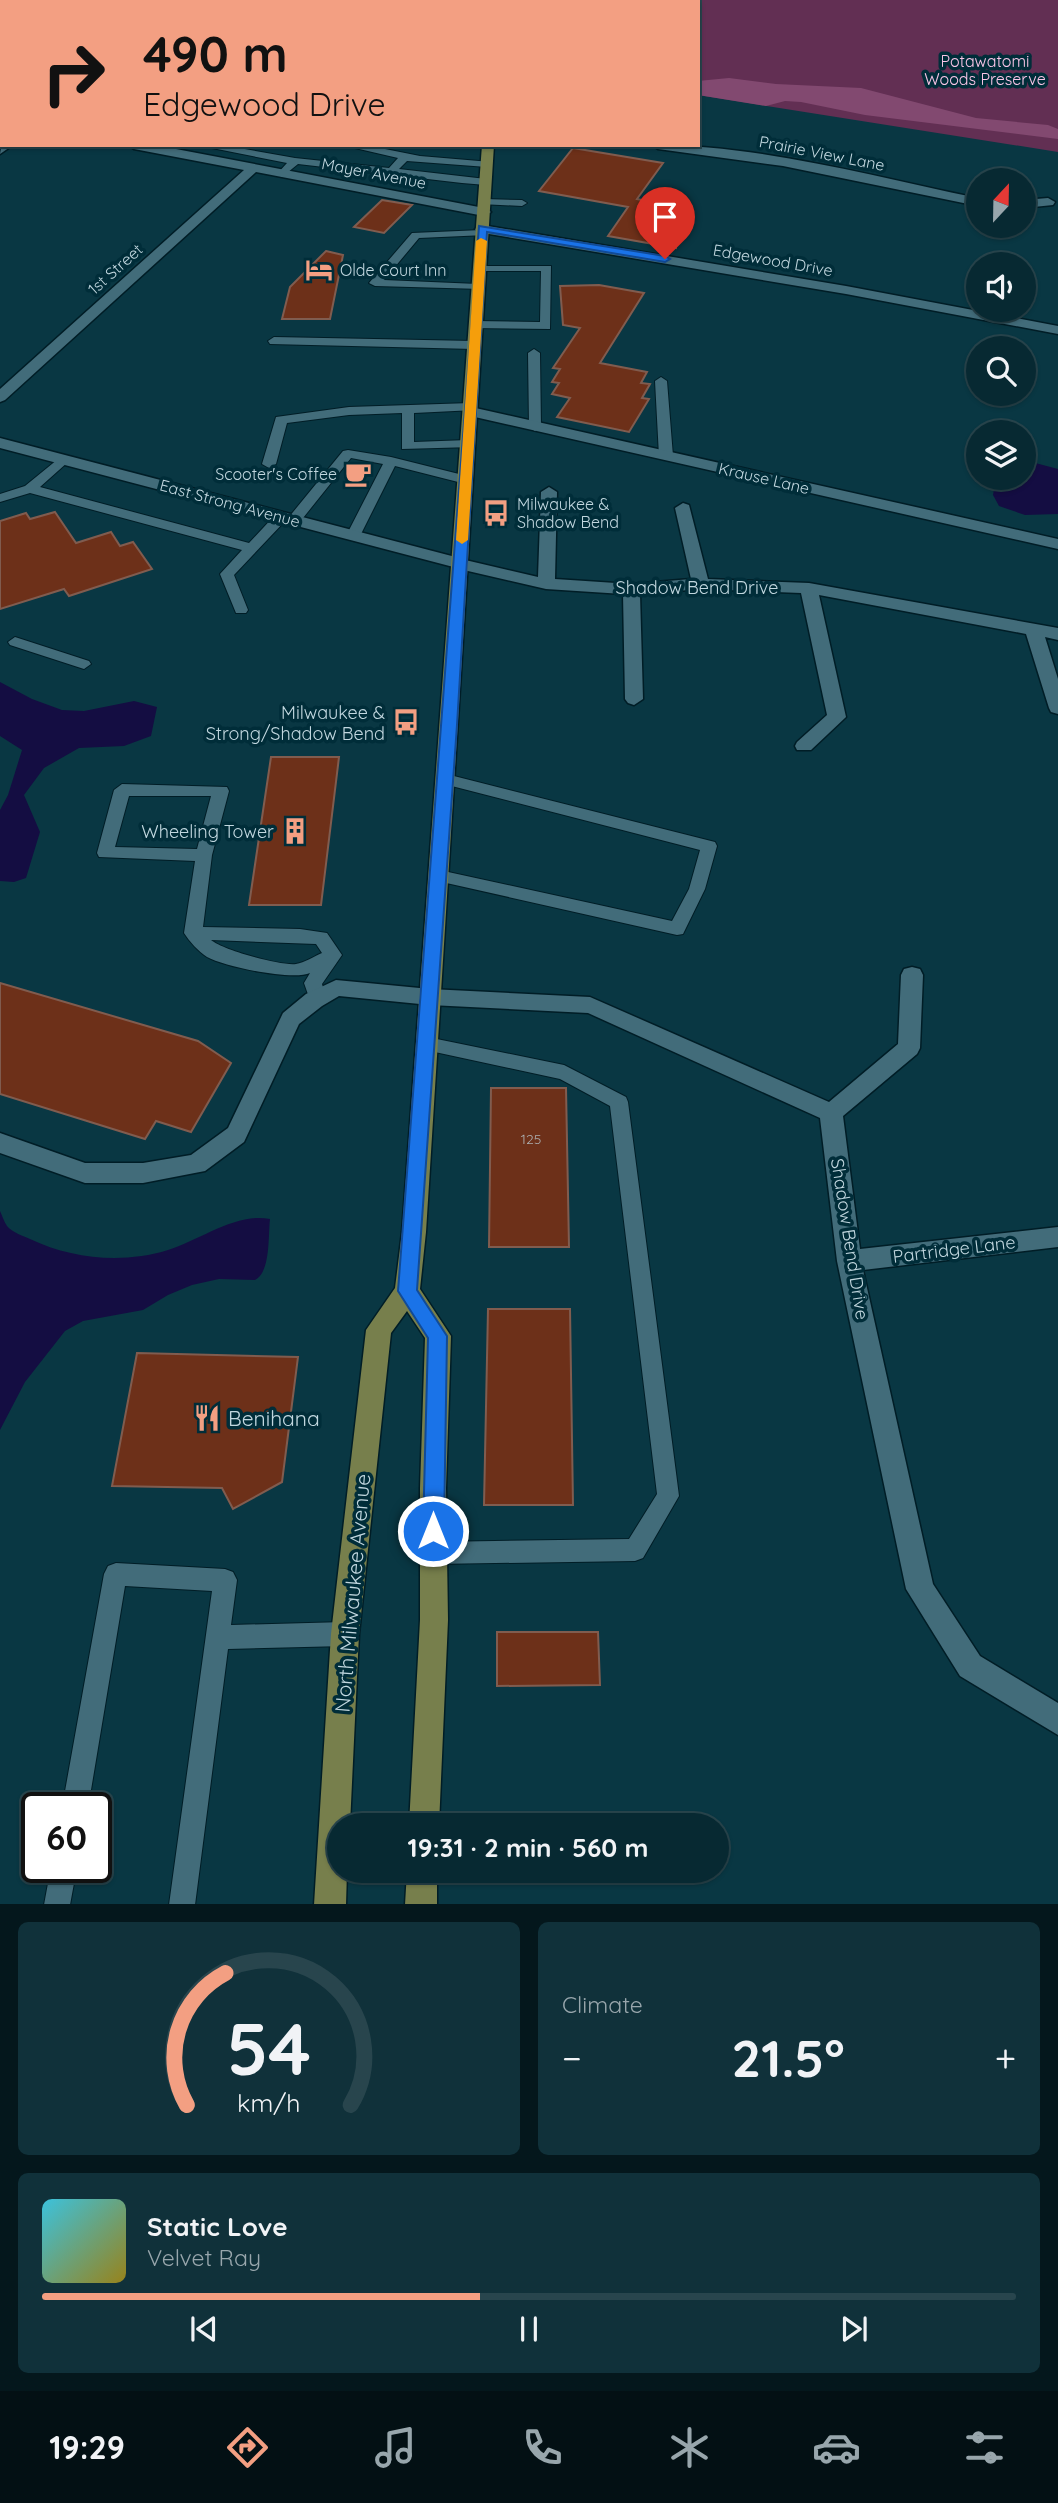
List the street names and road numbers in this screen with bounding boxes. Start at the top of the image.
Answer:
street label: Prairie View Lane [757,131,887,175]
street label: Mayer Avenue [320,153,428,193]
street label: 1st Street [83,239,147,299]
street label: Edgewood Drive [712,240,834,280]
street label: Krause Lane [717,458,811,498]
street label: East Strong Avenue [158,475,302,531]
street label: Shadow Bend Drive [616,576,778,599]
street label: Shadow Bend Drive [826,1157,874,1321]
street label: Partridge Lane [891,1230,1017,1268]
street label: North Milwaukee Avenue [329,1473,375,1713]

